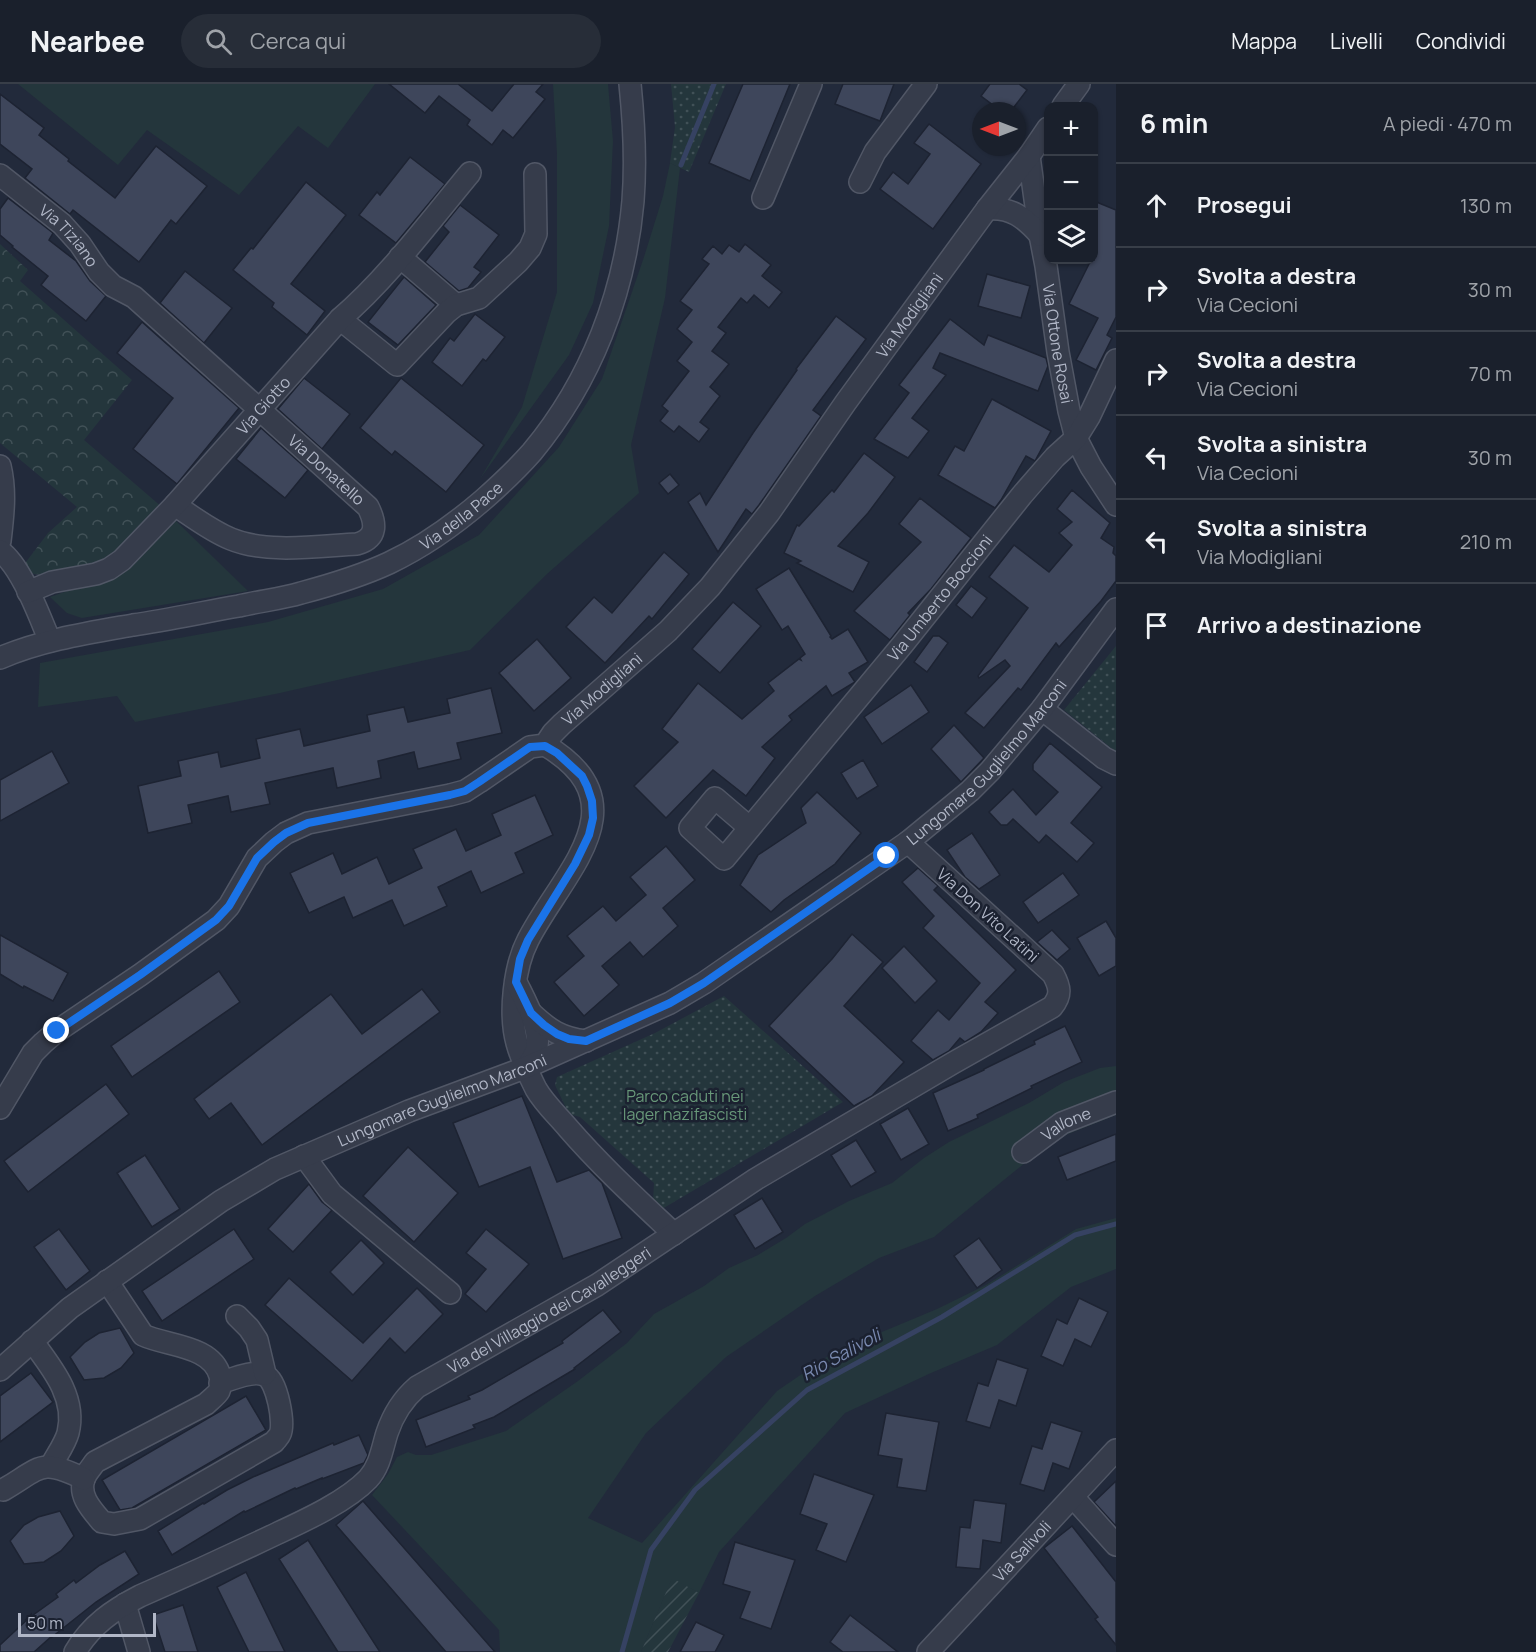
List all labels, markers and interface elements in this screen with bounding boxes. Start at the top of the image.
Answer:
search box [181,14,601,68]
text: Nearbee [30,22,145,60]
icon: search [202,25,235,58]
text: Cerca qui [250,26,346,56]
text: Mappa [1231,27,1297,55]
text: Livelli [1330,27,1383,55]
text: Condividi [1416,27,1506,55]
north arrow [972,102,1026,156]
map controls [1044,102,1098,264]
button: + [1044,102,1098,156]
text: 6 min [1140,105,1208,141]
text: A piedi · 470 m [1383,110,1512,137]
button: − [1044,156,1098,210]
icon: ahead [1140,189,1173,222]
text: Prosegui [1197,190,1292,220]
text: 130 m [1460,192,1512,219]
street label: Via Tiziano [35,199,103,271]
button: layers [1044,210,1098,264]
text: Svolta a destra [1197,261,1356,291]
street label: Via Modigliani [871,268,948,362]
icon: right [1140,273,1173,306]
text: 30 m [1468,276,1512,303]
street label: Via Ottone Rosai [1038,283,1078,405]
text: Via Cecioni [1197,291,1298,318]
text: Svolta a destra [1197,345,1356,375]
icon: right [1140,357,1173,390]
text: 70 m [1469,360,1512,387]
street label: Via Giotto [232,372,295,439]
text: Via Cecioni [1197,375,1298,402]
street label: Via Donatello [283,429,370,510]
text: Svolta a sinistra [1197,429,1367,459]
icon: left [1140,441,1173,474]
text: 30 m [1468,444,1512,471]
text: Via Cecioni [1197,459,1298,486]
street label: Via della Pace [415,477,507,555]
text: Svolta a sinistra [1197,513,1367,543]
icon: left [1140,525,1173,558]
text: 210 m [1460,528,1512,555]
street label: Via Umberto Boccioni [882,530,997,666]
text: Via Modigliani [1197,543,1322,570]
icon: arrive [1140,609,1173,642]
text: Arrivo a destinazione [1197,610,1421,640]
street label: Via Modigliani [557,648,647,730]
street label: Lungomare Guglielmo Marconi [902,675,1071,850]
route start [873,842,899,868]
street label: Via Don Vito Latini [932,863,1044,967]
route end [43,1017,69,1043]
street label: Lungomare Guglielmo Marconi [334,1049,550,1152]
park label: Parco caduti nei lager nazifascisti [623,1085,747,1125]
street label: Vallone [1037,1102,1094,1146]
street label: Via del Villaggio dei Cavalleggeri [443,1241,655,1379]
water label: Rio Salivoli [797,1321,887,1386]
street label: Via Salivoli [988,1516,1056,1586]
scale bar [18,1610,156,1638]
text: 50 m [27,1612,63,1634]

